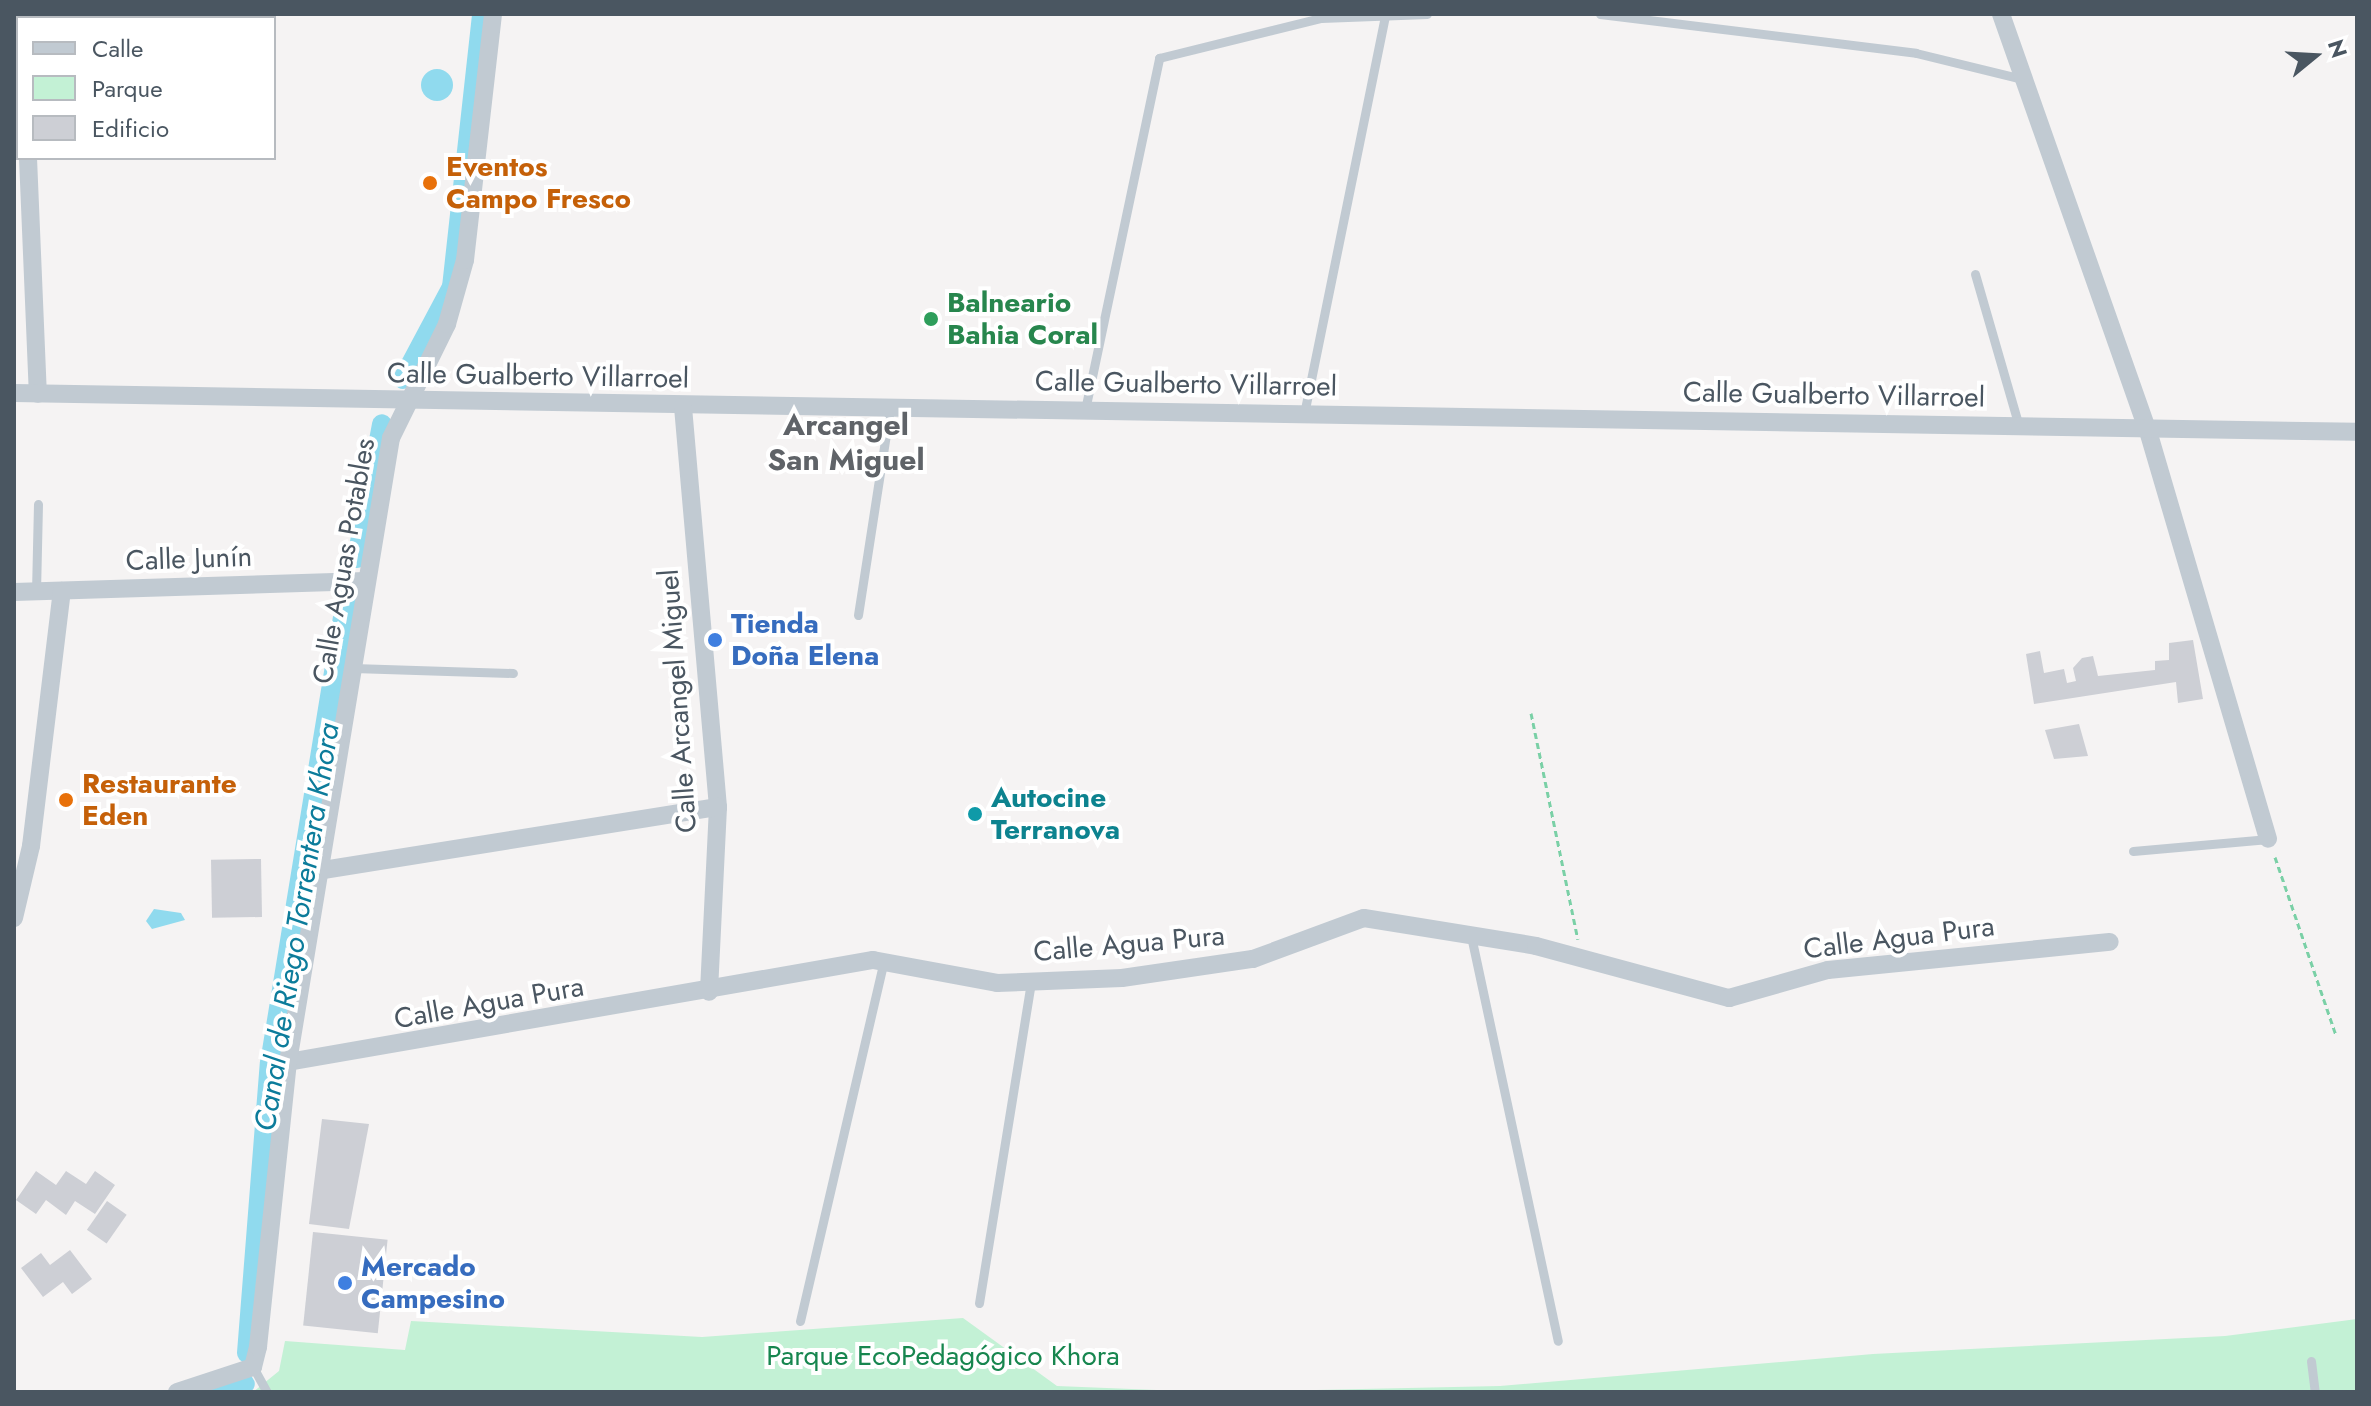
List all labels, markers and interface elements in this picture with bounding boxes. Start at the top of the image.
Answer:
legend [16,16,276,160]
north arrow [2275,16,2355,96]
text: Calle [92,31,143,66]
text: N [2320,35,2356,62]
text: Parque [92,71,163,106]
text: Edificio [92,111,169,146]
place label: Eventos Campo Fresco [446,150,631,216]
marker: Eventos Campo Fresco [421,174,439,192]
place label: Balneario Bahia Coral [947,286,1098,352]
marker: Balneario Bahia Coral [922,310,940,328]
street label: Calle Gualberto Villarroel [387,357,689,395]
street label: Calle Gualberto Villarroel [1035,365,1337,403]
street label: Calle Gualberto Villarroel [1683,376,1985,414]
district label: Arcangel San Miguel [767,407,925,478]
street label: Calle Aguas Potables [306,436,382,686]
street label: Calle Junín [125,540,253,578]
street label: Calle Arcangel Miguel [652,568,704,834]
place label: Tienda Doña Elena [731,607,879,673]
marker: Tienda Doña Elena [706,631,724,649]
water label: Canal de Riego Torrentera Khora [247,720,347,1134]
place label: Restaurante Eden [82,767,237,833]
place label: Autocine Terranova [991,781,1120,847]
marker: Restaurante Eden [57,791,75,809]
marker: Autocine Terranova [966,805,984,823]
street label: Calle Agua Pura [1802,910,1996,966]
street label: Calle Agua Pura [1032,919,1226,969]
street label: Calle Agua Pura [392,970,586,1036]
place label: Mercado Campesino [361,1250,505,1316]
marker: Mercado Campesino [336,1274,354,1292]
park label: Parque EcoPedagógico Khora [766,1339,1120,1373]

